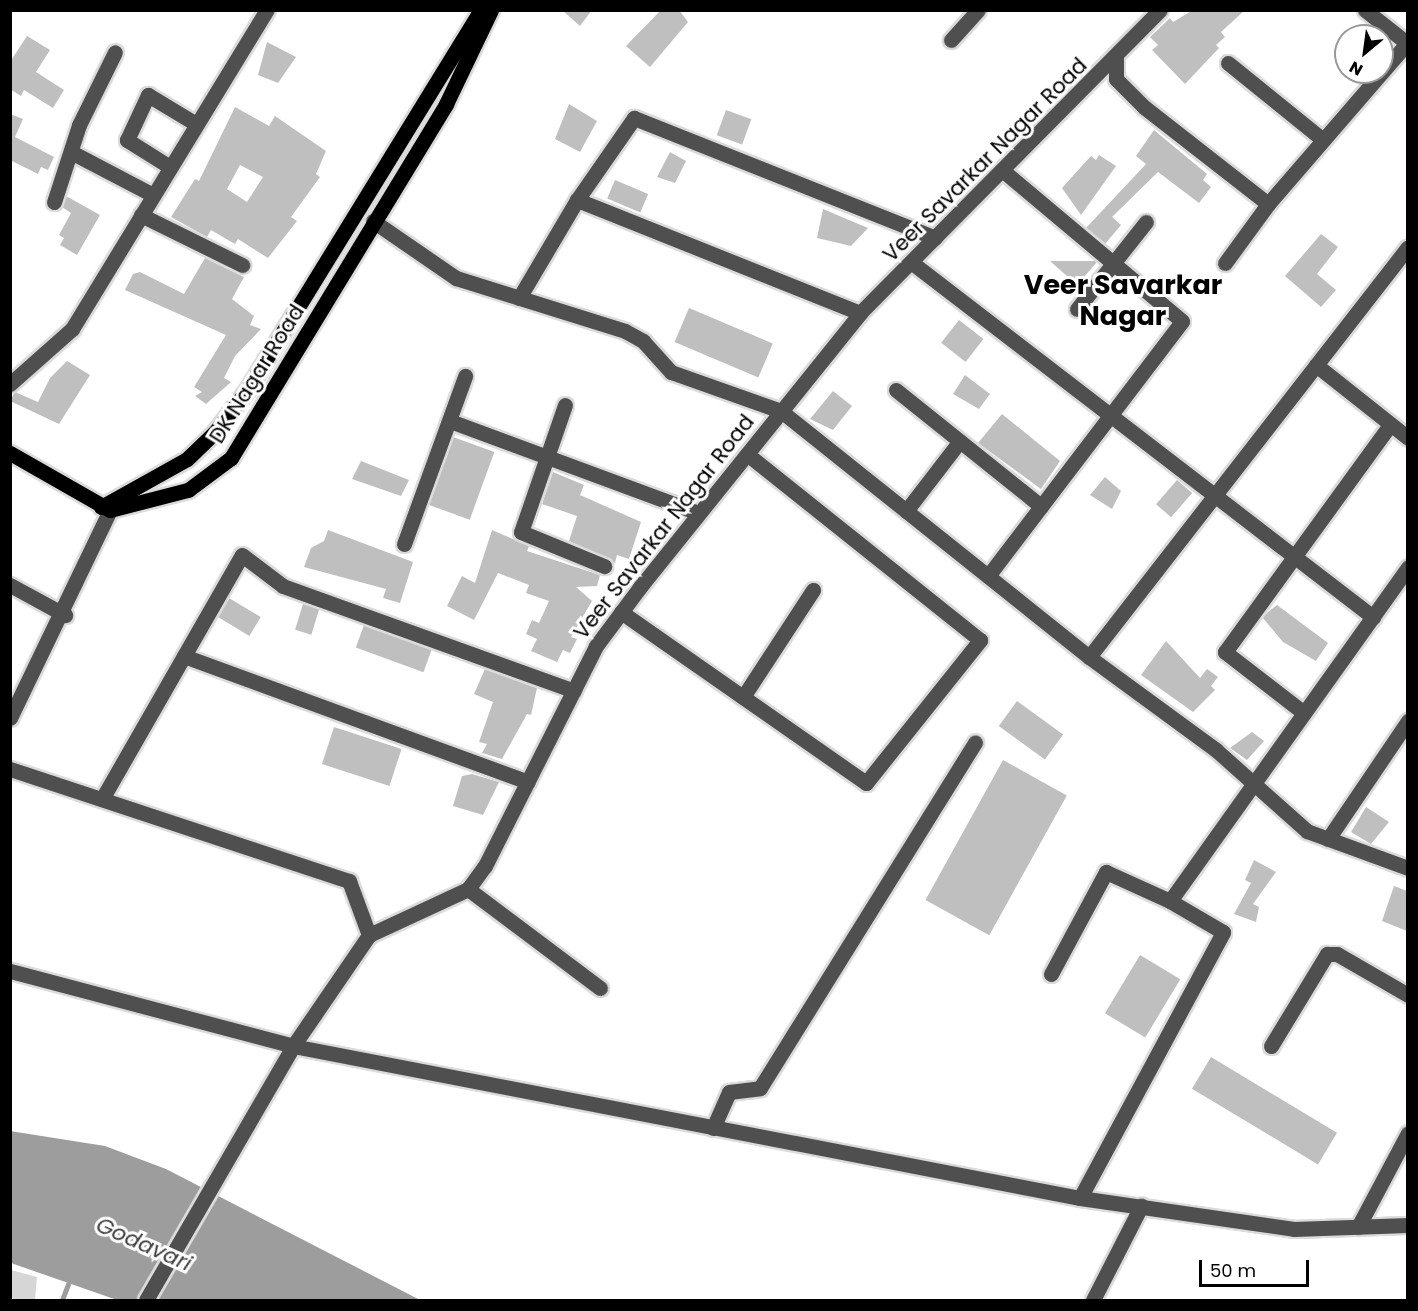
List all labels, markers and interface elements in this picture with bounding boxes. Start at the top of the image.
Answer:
north arrow [1334,24,1394,84]
street label: Veer Savarkar Nagar Road [878,53,1092,267]
text: N [1345,55,1367,81]
district label: Veer Savarkar Nagar [1024,268,1222,331]
street label: DK Nagar Road [204,300,310,448]
street label: Veer Savarkar Nagar Road [569,410,759,644]
water label: Godavari [92,1211,196,1277]
scale bar [1202,1248,1312,1286]
text: 50 m [1210,1258,1256,1283]

